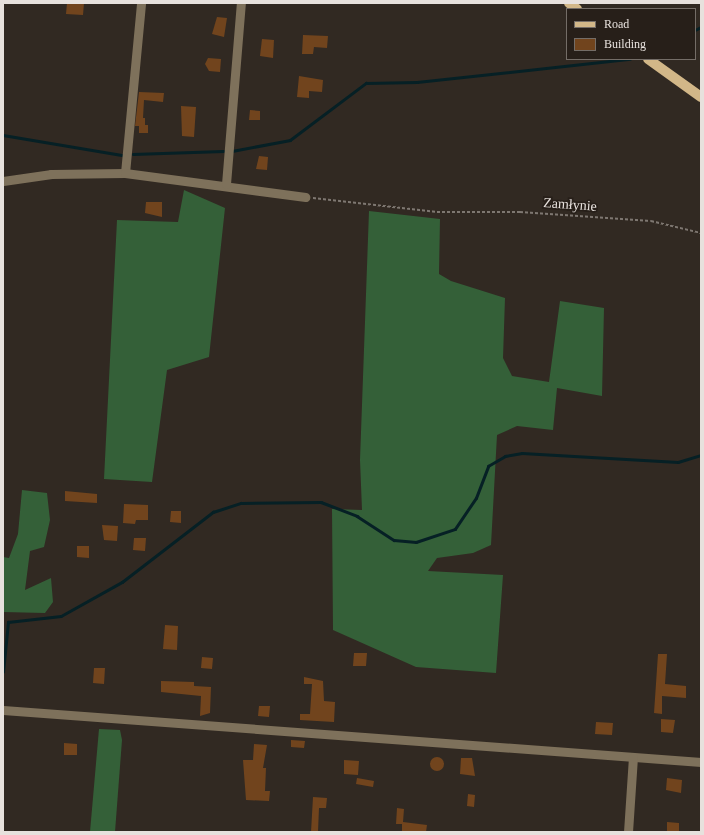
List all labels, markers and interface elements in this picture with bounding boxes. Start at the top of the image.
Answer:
legend [566,8,696,60]
text: Road [604,17,629,31]
text: Building [604,37,646,51]
street label: Zamłynie [543,195,597,215]

